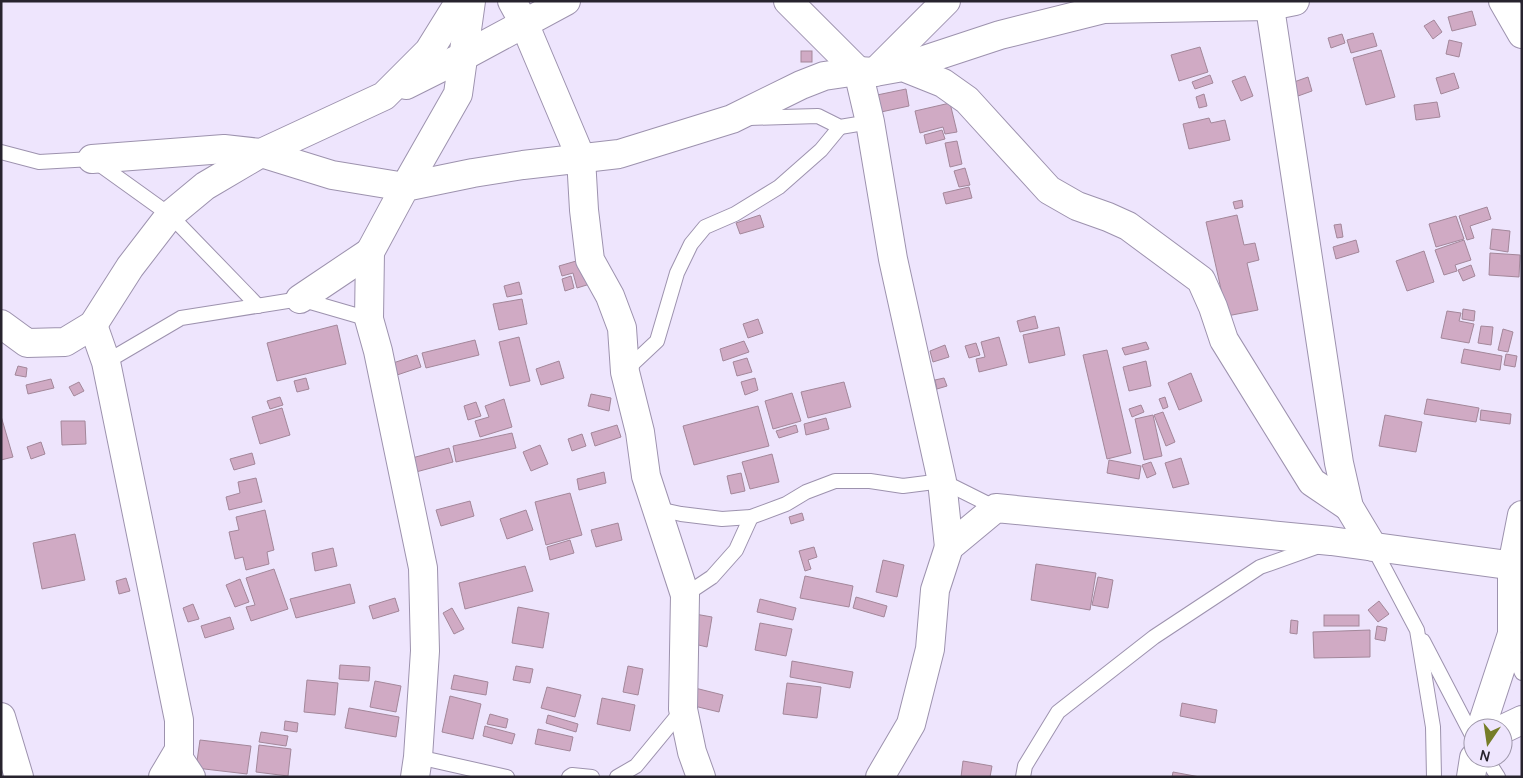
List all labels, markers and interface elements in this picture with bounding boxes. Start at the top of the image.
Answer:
north arrow [1463,718,1513,768]
text: N [1478,746,1492,767]

